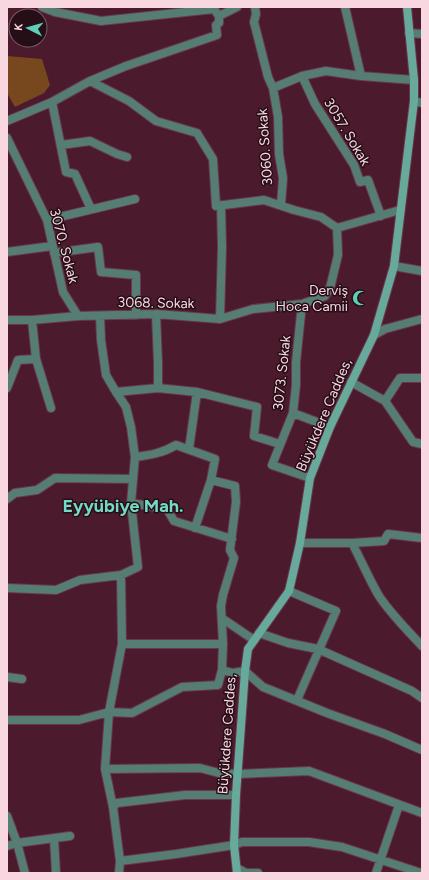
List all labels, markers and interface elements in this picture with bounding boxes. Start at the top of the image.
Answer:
north arrow [8,8,48,48]
text: K [12,22,25,31]
street label: 3057. Sokak [320,95,374,169]
street label: 3060. Sokak [254,108,276,186]
street label: 3070. Sokak [46,207,82,285]
place label: Derviş Hoca Camii [276,282,348,315]
mosque icon: Derviş Hoca Camii [351,289,369,307]
street label: 3068. Sokak [117,294,195,312]
street label: 3073. Sokak [270,334,294,411]
street label: Büyükdere Caddes, [293,356,355,474]
district label: Eyyübiye Mah. [62,495,184,517]
street label: Büyükdere Caddes, [214,673,240,795]

